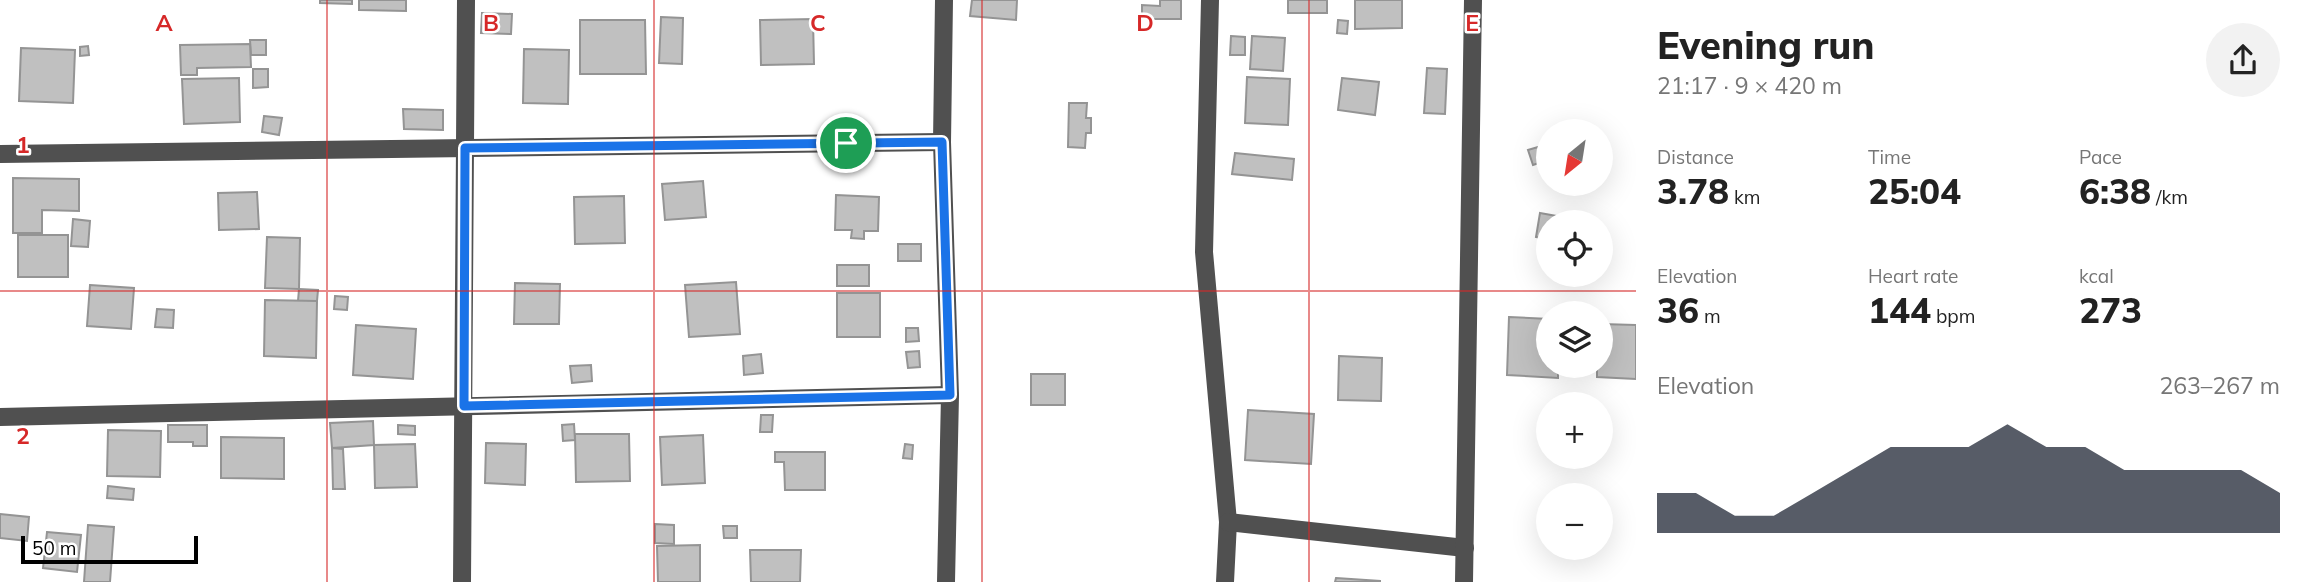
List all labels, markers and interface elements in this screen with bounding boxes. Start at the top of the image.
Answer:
text: A [155,8,173,37]
text: B [483,8,499,37]
text: C [810,8,826,37]
text: D [1136,8,1154,37]
text: E [1465,8,1479,37]
text: Evening run [1657,21,1875,69]
button: share [2206,23,2280,97]
text: 21:17 · 9 × 420 m [1657,71,1842,100]
pin [816,113,876,173]
north arrow [1536,119,1614,196]
map controls [1536,119,1613,560]
icon: arrive [827,124,865,162]
text: 1 [16,130,30,159]
text: Distance [1657,145,1734,169]
text: Time [1868,145,1911,169]
text: Pace [2079,145,2122,169]
text: 3.78 [1657,169,1729,213]
text: 25:04 [1868,169,1961,213]
text: 6:38 [2079,169,2151,213]
text: km [1729,185,1761,209]
text: /km [2151,185,2188,209]
button: locate [1536,210,1613,287]
text: Elevation [1657,264,1737,288]
text: Heart rate [1868,264,1958,288]
text: kcal [2079,264,2114,288]
text: 36 [1657,288,1699,332]
text: 144 [1868,288,1931,332]
text: 273 [2079,288,2142,332]
button: layers [1536,301,1613,378]
text: m [1699,304,1721,328]
text: bpm [1931,304,1975,328]
text: Elevation [1657,371,1754,400]
text: 263–267 m [2159,371,2280,400]
button: + [1536,392,1613,469]
text: 2 [16,421,30,450]
button: − [1536,483,1613,560]
scale bar [21,533,198,565]
text: 50 m [32,536,76,560]

